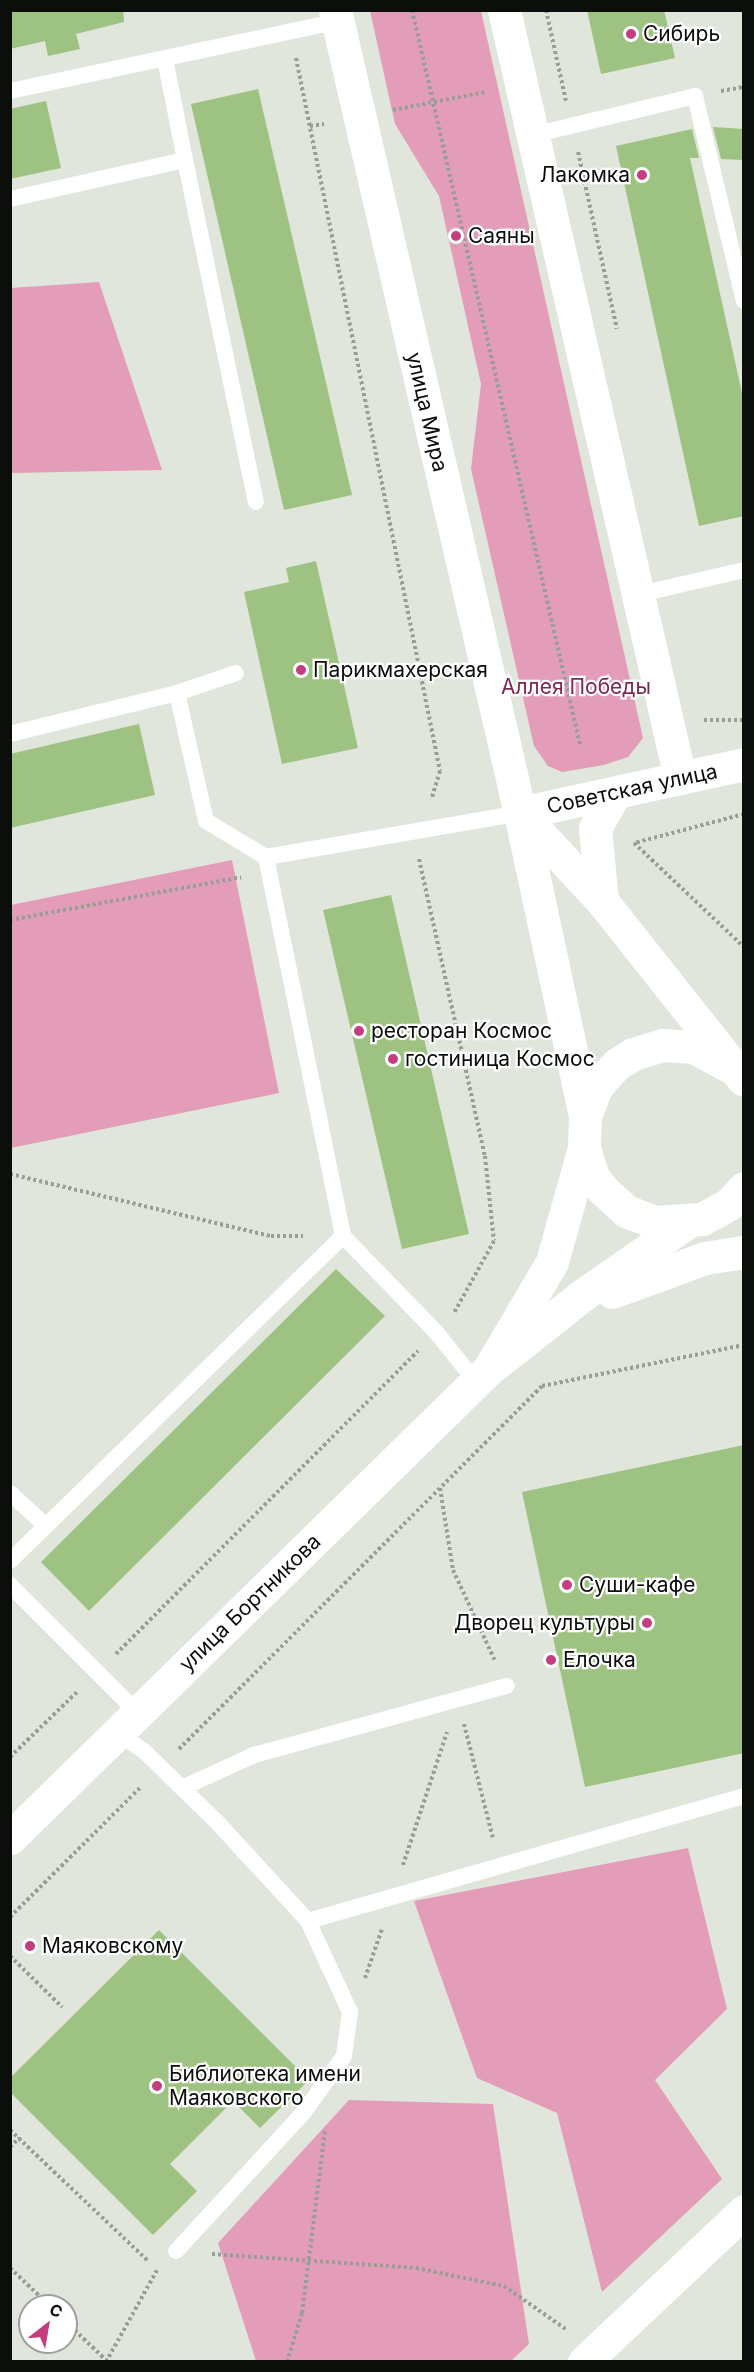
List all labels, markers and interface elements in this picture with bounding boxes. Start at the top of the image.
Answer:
place label: Сибирь [643,21,720,47]
marker: Сибирь [624,27,638,41]
place label: Лакомка [540,162,630,188]
marker: Лакомка [635,168,649,182]
place label: Саяны [468,223,535,249]
marker: Саяны [449,229,463,243]
street label: улица Мира [401,350,453,474]
place label: Парикмахерская [313,657,488,683]
marker: Парикмахерская [294,663,308,677]
park label: Аллея Победы [501,674,651,700]
street label: Советская улица [544,759,720,819]
place label: ресторан Космос [371,1018,552,1044]
marker: ресторан Космос [352,1024,366,1038]
place label: гостиница Космос [405,1046,595,1072]
marker: гостиница Космос [386,1052,400,1066]
street label: улица Бортникова [174,1529,326,1677]
place label: Суши-кафе [579,1572,695,1598]
marker: Суши-кафе [560,1578,574,1592]
place label: Дворец культуры [454,1610,635,1636]
marker: Дворец культуры [640,1616,654,1630]
place label: Елочка [563,1647,636,1673]
marker: Елочка [544,1653,558,1667]
place label: Маяковскому [42,1933,183,1959]
marker: Маяковскому [23,1939,37,1953]
place label: Библиотека имени Маяковского [169,2061,361,2111]
marker: Библиотека имени Маяковского [150,2079,164,2093]
north arrow [18,2294,78,2354]
text: С [46,2299,66,2322]

